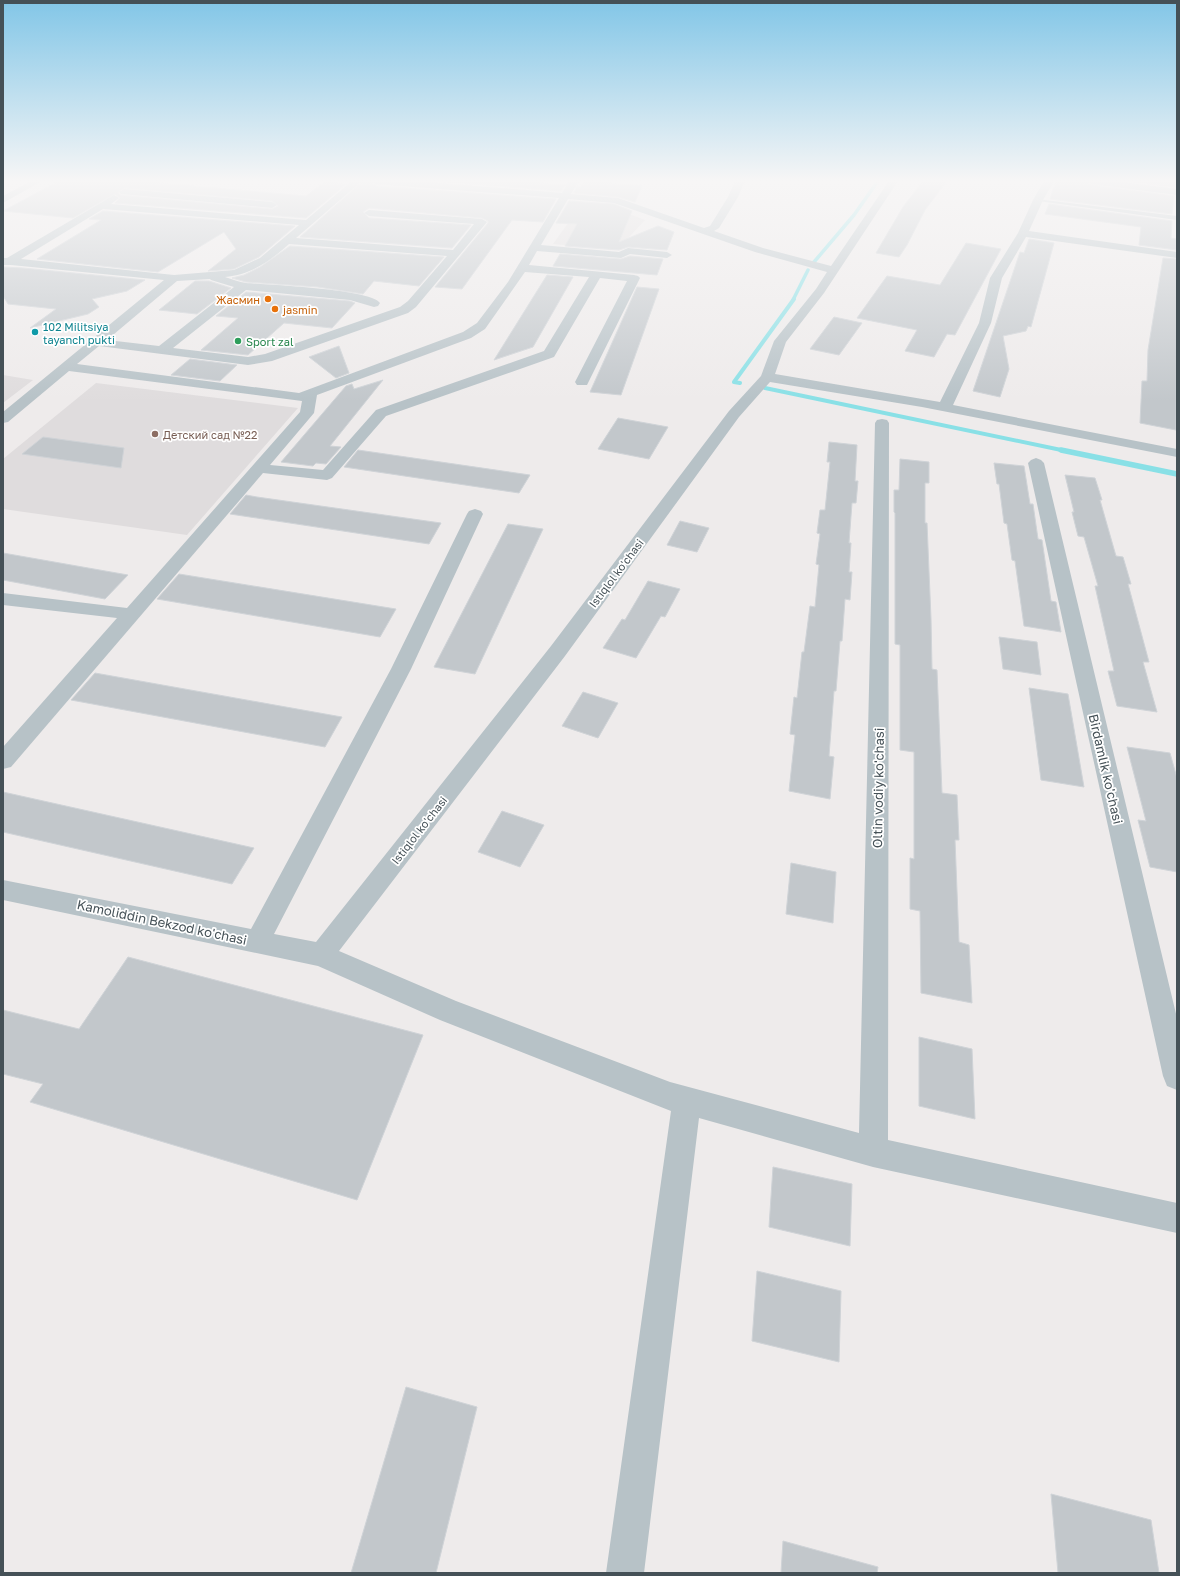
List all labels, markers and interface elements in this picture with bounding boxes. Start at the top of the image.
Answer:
place label: Жасмин [216,293,260,306]
marker: Жасмин [263,294,273,304]
place label: jasmin [282,303,317,316]
marker: jasmin [270,304,280,314]
place label: 102 Militsiya tayanch pukti [43,320,115,346]
marker: 102 Militsiya tayanch pukti [30,327,40,337]
place label: Sport zal [246,335,294,348]
marker: Sport zal [233,336,243,346]
place label: Детский сад №22 [163,428,257,441]
marker: Детский сад №22 [150,429,160,439]
street label: Istiqlol ko'chasi [586,536,646,610]
street label: Birdamlik ko'chasi [1086,712,1126,826]
street label: Oltin vodiy ko'chasi [869,728,887,848]
street label: Istiqlol ko'chasi [389,794,449,866]
street label: Kamoliddin Bekzod ko'chasi [76,896,248,948]

